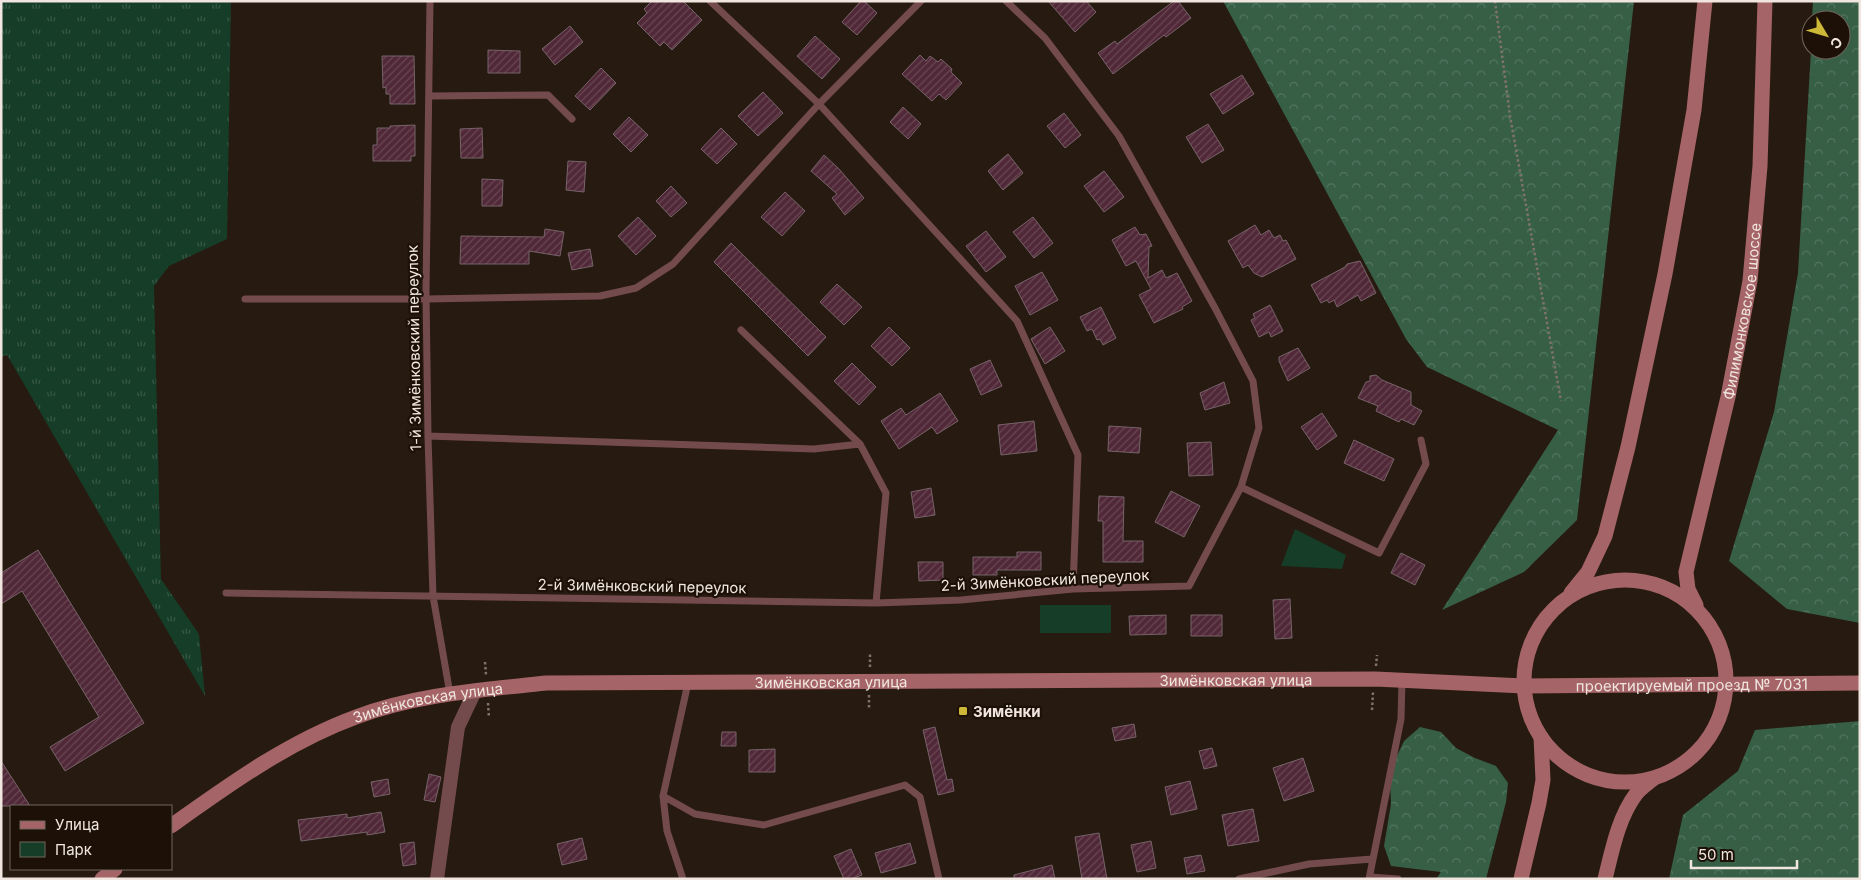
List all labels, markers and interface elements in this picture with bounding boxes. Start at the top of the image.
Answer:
north arrow [1801,10,1851,60]
text: С [1827,34,1847,53]
street label: Филимонковское шоссе [1718,222,1765,401]
street label: 1-й Зимёнковский переулок [403,245,425,451]
street label: 2-й Зимёнковский переулок [940,565,1150,595]
street label: 2-й Зимёнковский переулок [537,575,747,597]
street label: Зимёнковская улица [1159,670,1313,690]
street label: Зимёнковская улица [754,672,908,691]
street label: проектируемый проезд № 7031 [1576,674,1808,695]
street label: Зимёнковская улица [350,678,504,727]
place label: Зимёнки [973,702,1041,721]
marker: Зимёнки [957,705,969,717]
legend [10,805,172,870]
text: Улица [55,815,99,834]
scale bar [1691,838,1797,870]
text: Парк [55,840,92,859]
text: 50 m [1698,845,1734,864]

